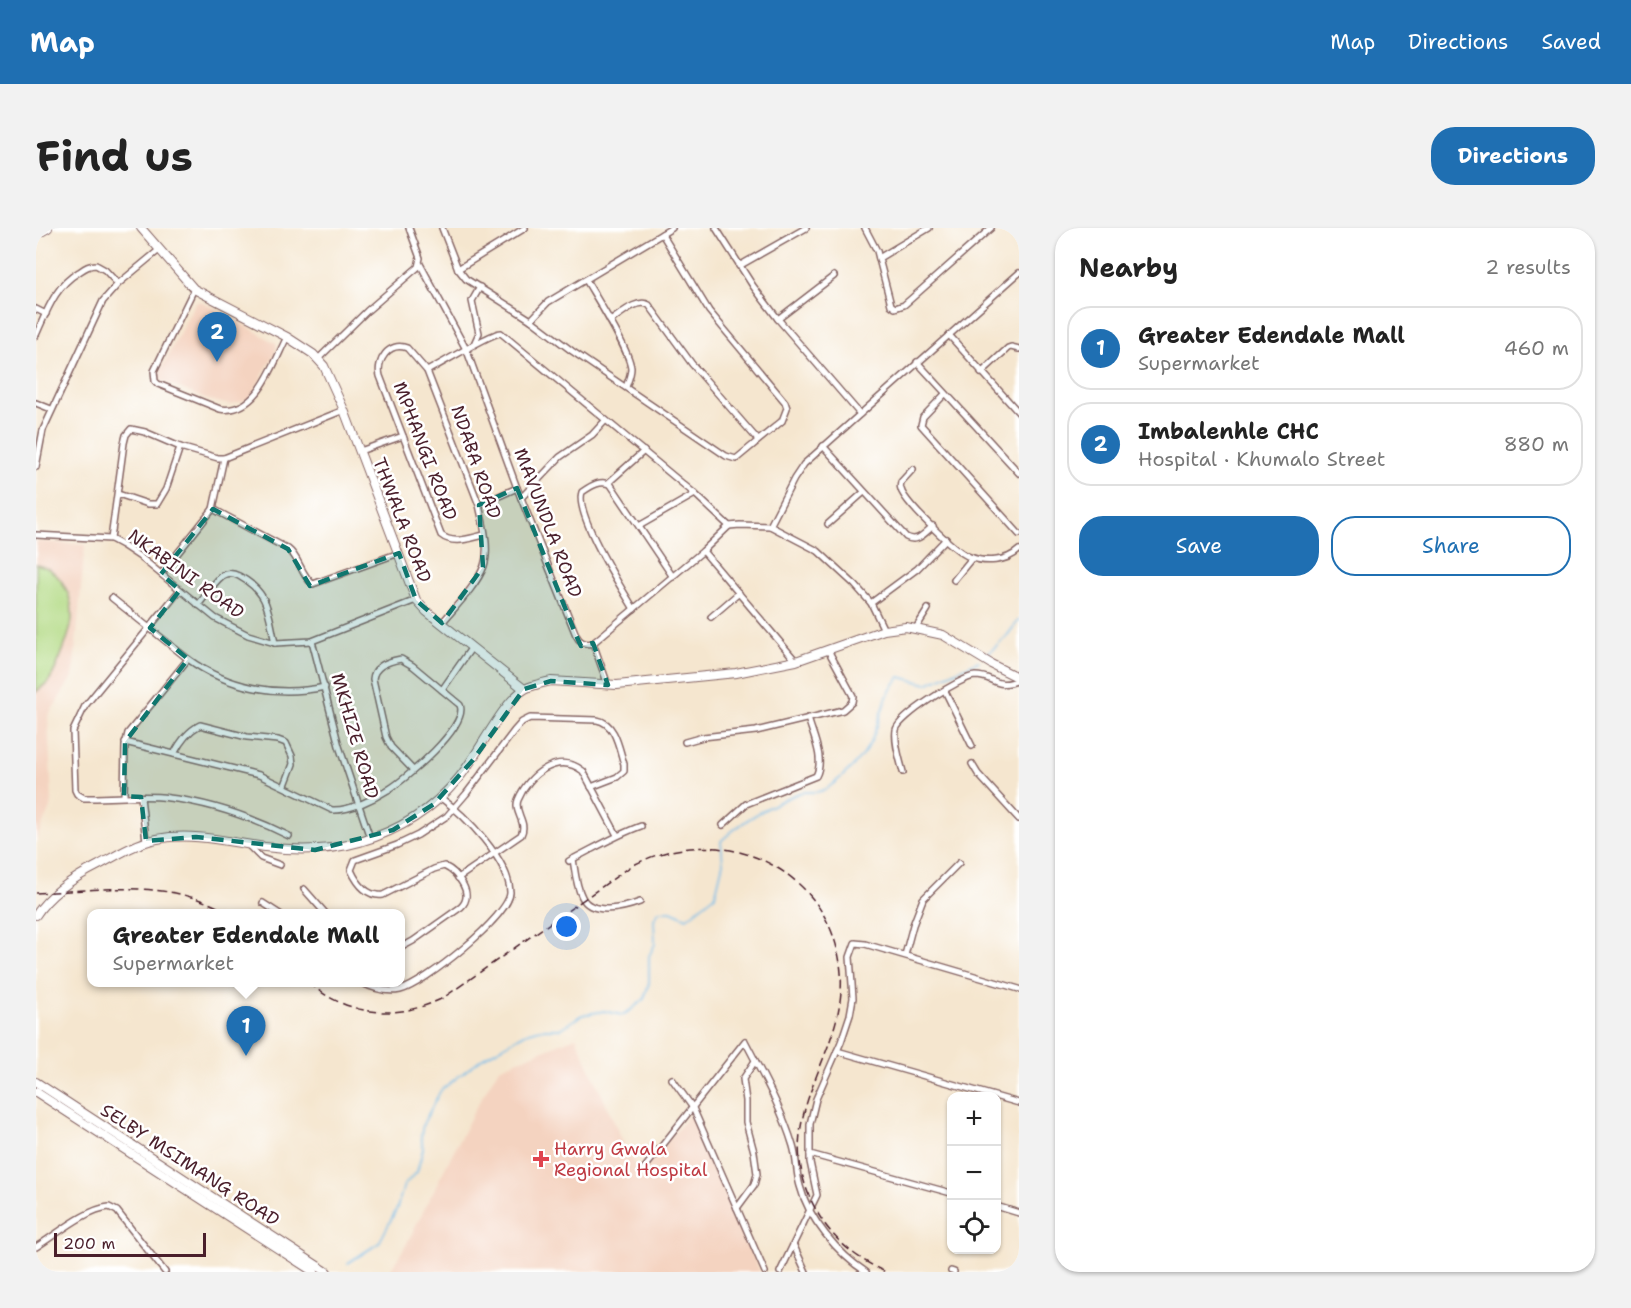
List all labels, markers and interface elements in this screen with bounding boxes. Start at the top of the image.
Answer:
text: Map [30,23,95,61]
text: Map [1330,28,1375,56]
text: Directions [1408,28,1508,56]
text: Saved [1541,28,1601,56]
button: Directions [1431,127,1595,185]
text: Find us [36,128,193,184]
text: Nearby [1079,250,1178,285]
text: 2 results [1485,254,1571,280]
pin: 2 [198,312,237,362]
text: Greater Edendale Mall [1138,321,1405,350]
text: 1 [1096,335,1105,361]
text: 460 m [1504,335,1569,361]
text: Supermarket [1138,350,1260,376]
street label: MPHANGI ROAD [388,378,463,524]
street label: NDABA ROAD [445,402,507,522]
text: Imbalenhle CHC [1138,417,1319,446]
text: 2 [1094,431,1108,457]
text: 880 m [1504,431,1569,457]
street label: MAVUNDLA ROAD [508,445,588,601]
text: Hospital · Khumalo Street [1138,446,1385,472]
street label: THWALA ROAD [367,454,437,586]
button: Save [1079,516,1319,576]
button: Share [1331,516,1571,576]
street label: NKABINI ROAD [123,524,249,624]
street label: MKHIZE ROAD [326,670,384,802]
popup [87,909,405,987]
your location [552,912,581,941]
text: Greater Edendale Mall [113,921,379,950]
text: Supermarket [113,950,234,976]
pin: 1 [226,1006,266,1056]
map controls [947,1092,1001,1254]
button: + [947,1092,1001,1146]
street label: SELBY MSIMANG ROAD [96,1098,284,1232]
place label: Harry Gwala Regional Hospital [554,1137,708,1182]
button: − [947,1146,1001,1200]
marker: Harry Gwala Regional Hospital [532,1150,550,1168]
button: locate [947,1200,1001,1254]
scale bar [54,1230,206,1258]
text: 200 m [63,1233,115,1254]

